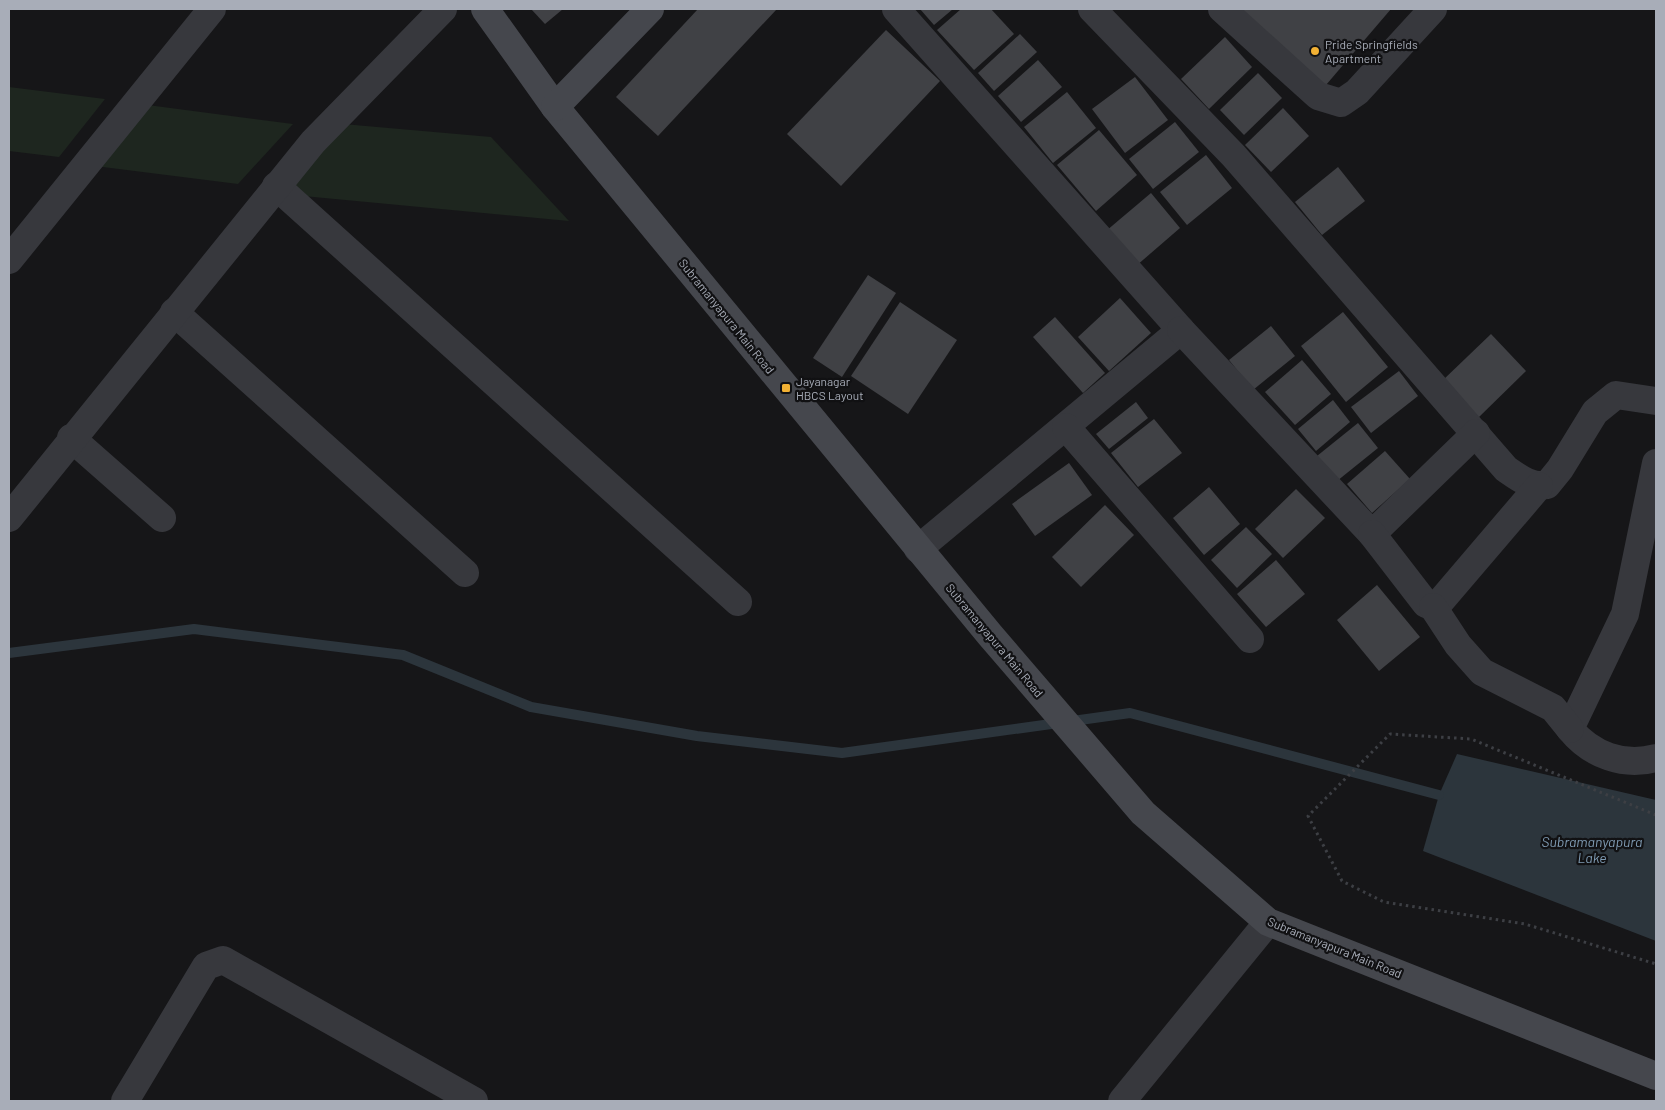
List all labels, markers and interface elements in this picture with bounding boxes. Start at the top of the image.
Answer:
place label: Pride Springfields Apartment [1325,37,1418,65]
marker: Pride Springfields Apartment [1309,45,1321,57]
street label: Subramanyapura Main Road [676,256,778,376]
place label: Jayanagar HBCS Layout [796,374,864,402]
marker: Jayanagar HBCS Layout [780,382,792,394]
street label: Subramanyapura Main Road [944,581,1046,699]
water label: Subramanyapura Lake [1542,833,1642,866]
street label: Subramanyapura Main Road [1266,914,1404,980]

